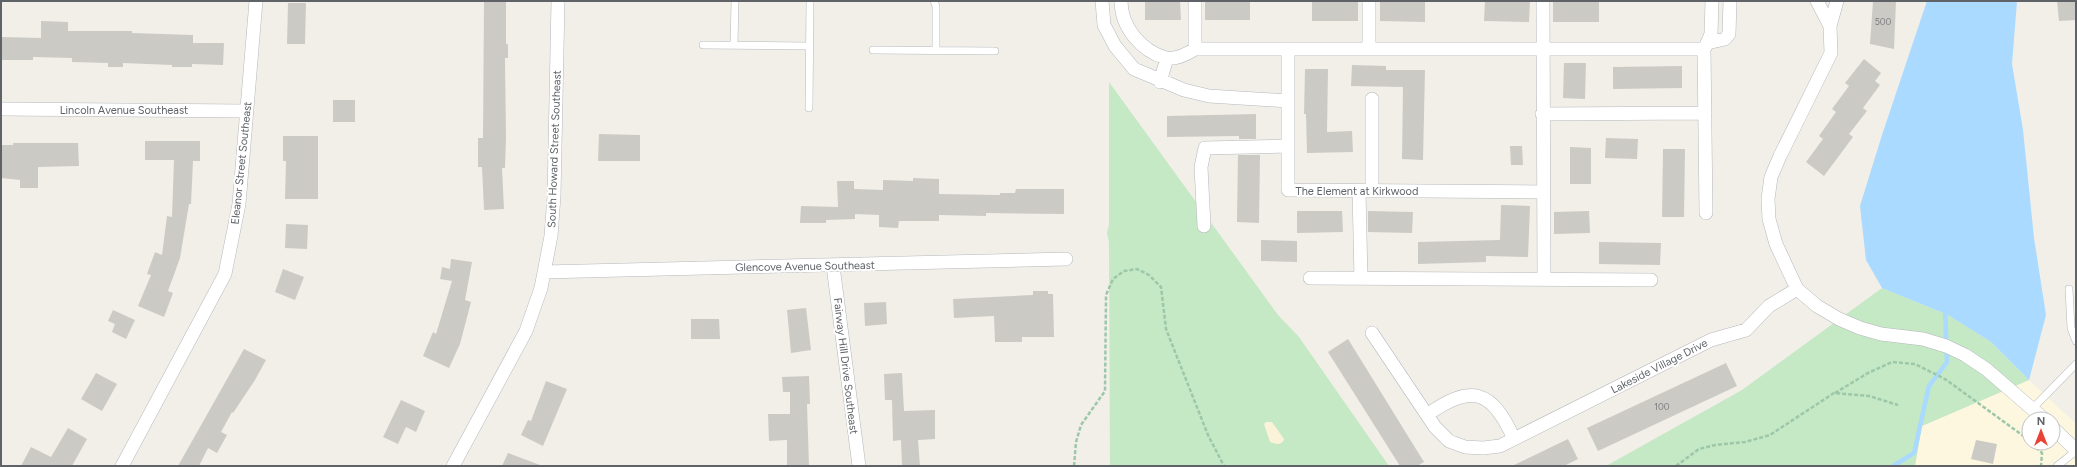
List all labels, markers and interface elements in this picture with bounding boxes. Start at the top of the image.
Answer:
house number: 500 [1875,16,1892,27]
street label: South Howard Street Southeast [545,70,564,228]
street label: Eleanor Street Southeast [229,101,254,225]
street label: Lincoln Avenue Southeast [60,104,188,117]
street label: The Element at Kirkwood [1296,185,1418,198]
street label: Glencove Avenue Southeast [735,259,875,274]
street label: Fairway Hill Drive Southeast [831,297,860,435]
street label: Lakeside Village Drive [1609,336,1710,396]
house number: 100 [1654,401,1670,412]
north arrow [2021,411,2061,451]
text: N [2037,415,2045,428]

